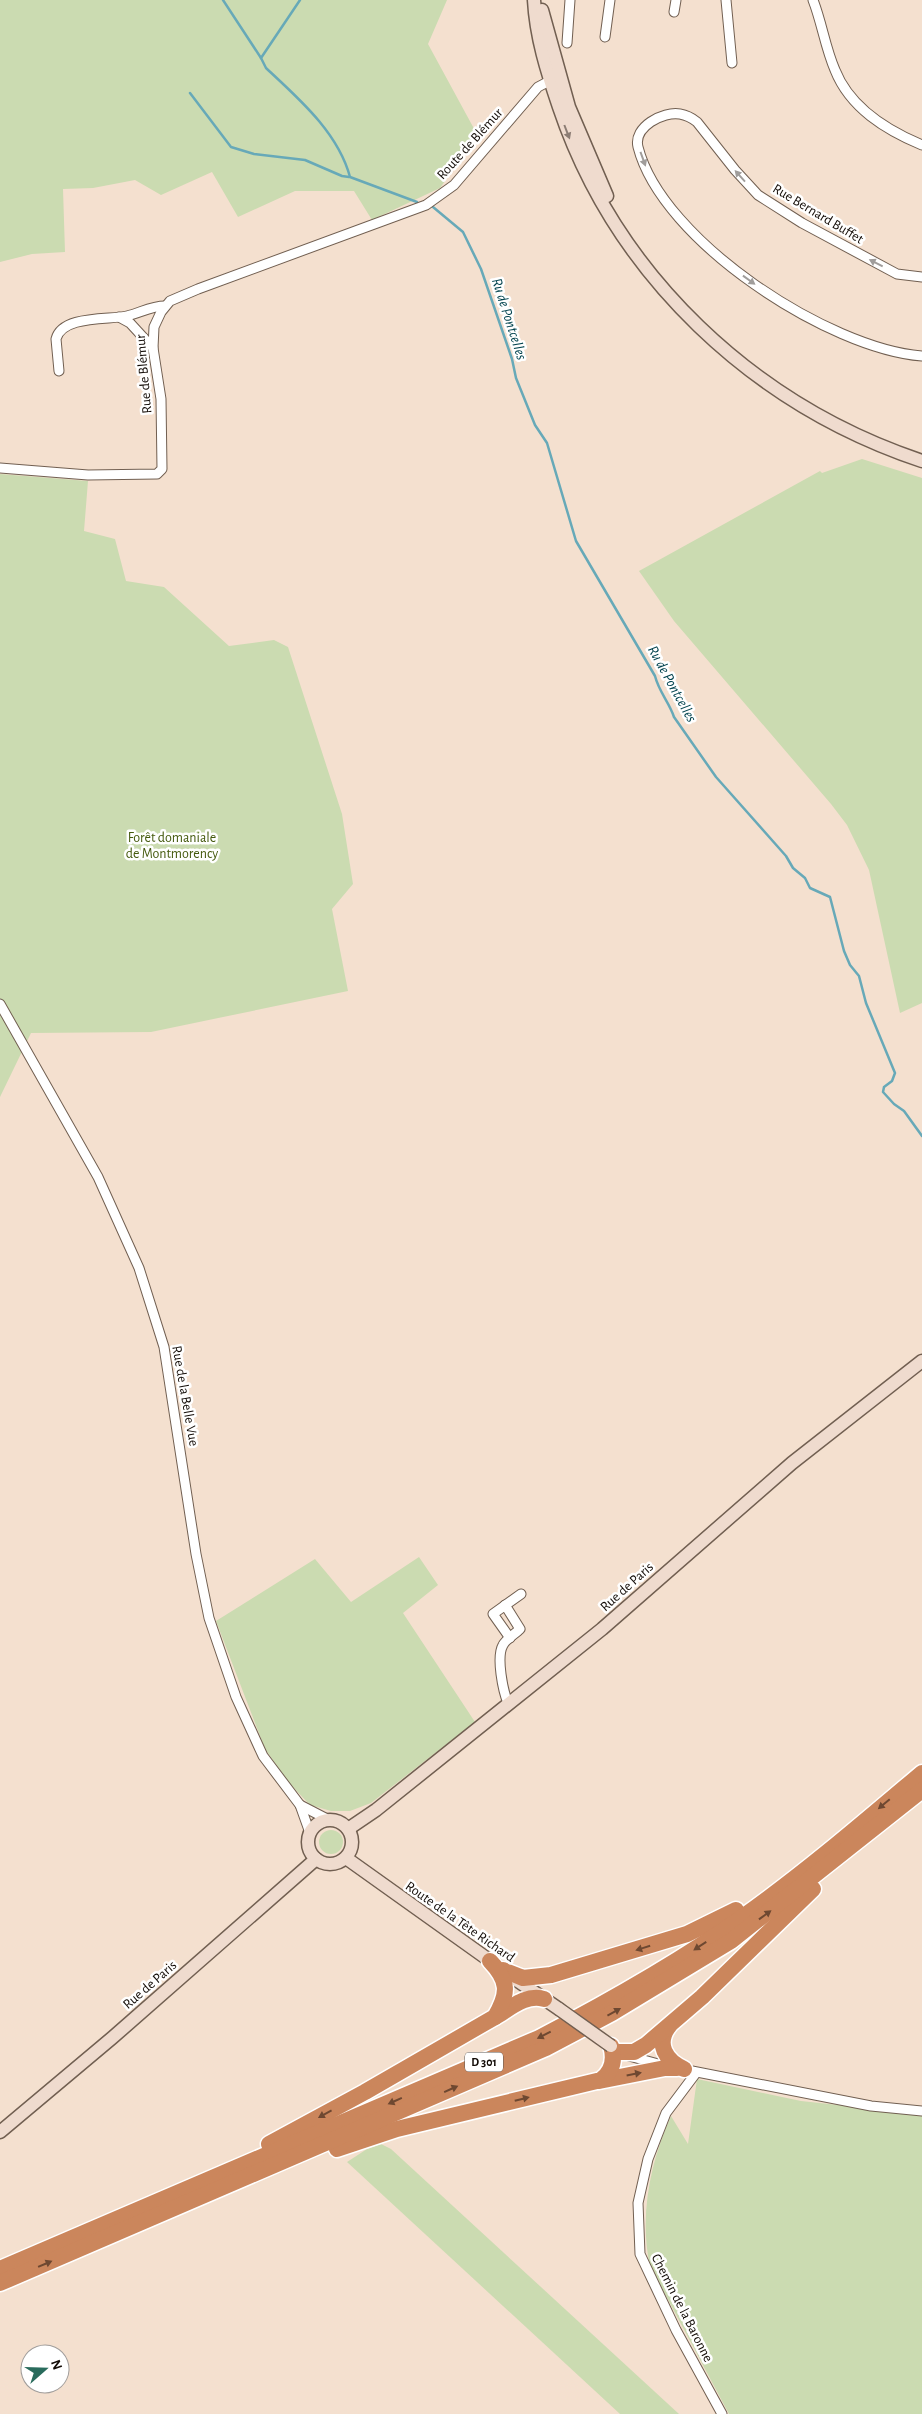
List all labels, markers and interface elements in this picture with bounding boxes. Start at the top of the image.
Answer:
street label: Route de Blémur [435,105,506,182]
one-way arrow [564,124,572,139]
one-way arrow [640,152,647,167]
one-way arrow [734,171,746,183]
street label: Rue Bernard Buffet [770,181,866,247]
one-way arrow [869,259,883,267]
one-way arrow [742,275,755,285]
water label: Ru de Pontcelles [489,276,529,362]
street label: Rue de Blémur [134,333,154,414]
water label: Ru de Pontcelles [645,643,699,725]
park label: Forêt domaniale de Montmorency [126,831,218,861]
street label: Rue de la Belle Vue [169,1345,201,1447]
street label: Rue de Paris [598,1560,656,1614]
one-way arrow [878,1799,891,1810]
street label: Route de la Tête Richard [403,1879,517,1965]
one-way arrow [758,1910,772,1920]
one-way arrow [693,1941,707,1950]
one-way arrow [635,1944,650,1952]
street label: Rue de Paris [121,1958,179,2012]
one-way arrow [606,2008,621,2016]
one-way arrow [537,2031,551,2039]
road number: D 301 [465,2052,503,2072]
one-way arrow [626,2070,641,2078]
one-way arrow [444,2085,459,2093]
one-way arrow [514,2095,529,2103]
one-way arrow [388,2097,402,2105]
one-way arrow [319,2110,332,2119]
street label: Chemin de la Baronne [649,2252,715,2364]
one-way arrow [38,2259,52,2267]
north arrow [20,2344,70,2394]
text: N [48,2358,65,2372]

